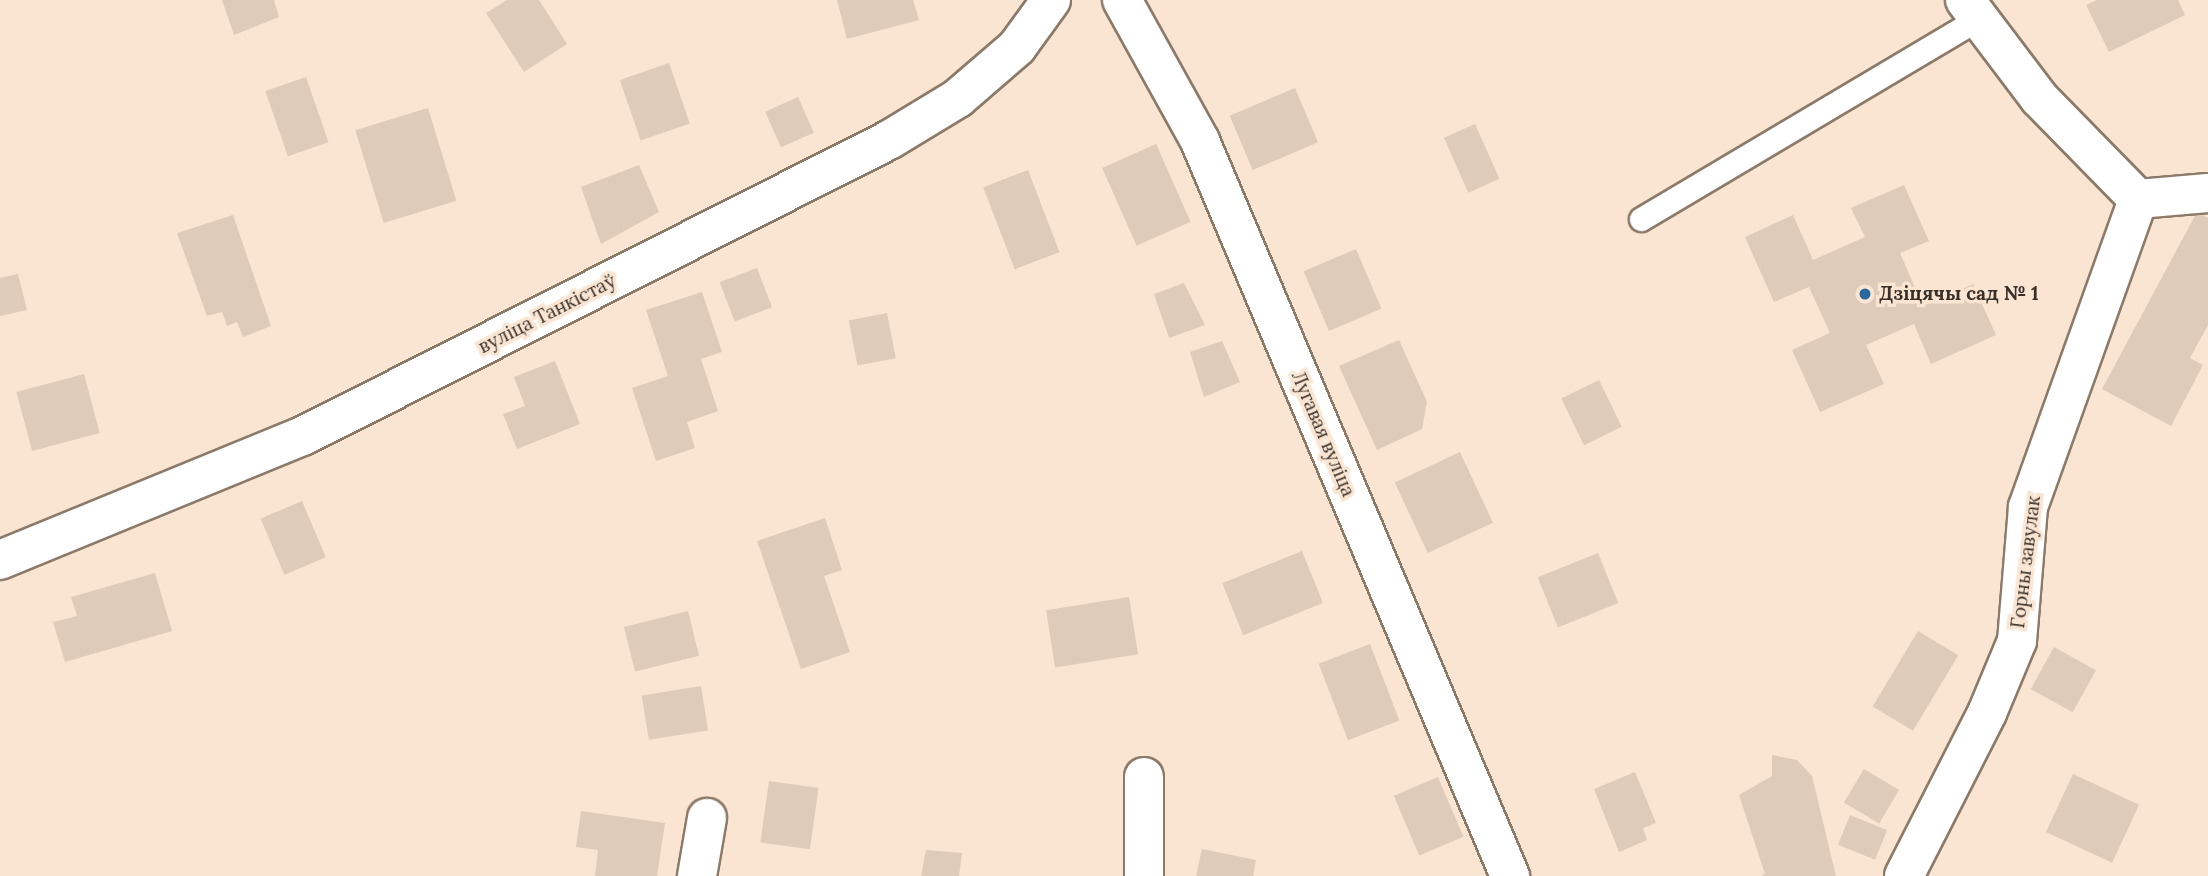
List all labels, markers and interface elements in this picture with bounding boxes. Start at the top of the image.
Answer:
street label: вуліца Танкістаў [474,270,620,358]
place label: Дзіцячы сад № 1 [1879,283,2039,305]
marker: Дзіцячы сад № 1 [1857,286,1873,302]
street label: Лугавая вуліца [1286,368,1360,500]
street label: Горны завулак [2007,494,2045,630]

